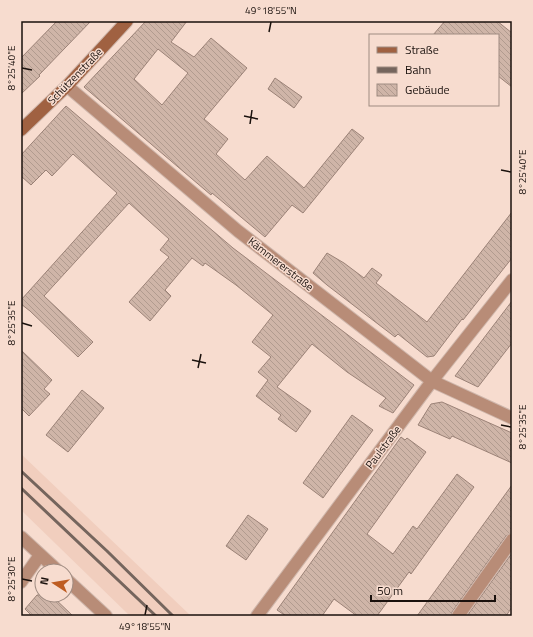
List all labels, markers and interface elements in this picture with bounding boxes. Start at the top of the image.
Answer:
text: 49°18'55"N [245,3,297,18]
legend [369,34,499,106]
text: Straße [405,40,439,59]
street label: Schützenstraße [44,44,106,108]
text: 8°25'40"E [4,45,19,90]
text: Bahn [405,60,431,79]
text: Gebäude [405,80,450,99]
text: 8°25'40"E [515,149,530,194]
street label: Kämmererstraße [245,233,317,295]
text: 8°25'35"E [4,300,19,345]
text: 8°25'35"E [515,404,530,449]
street label: Paulstraße [361,422,405,472]
text: 8°25'30"E [4,556,19,601]
north arrow [34,563,74,603]
text: N [36,576,53,586]
scale bar [371,577,495,603]
text: 50 m [377,581,403,600]
text: 49°18'55"N [119,619,171,634]

